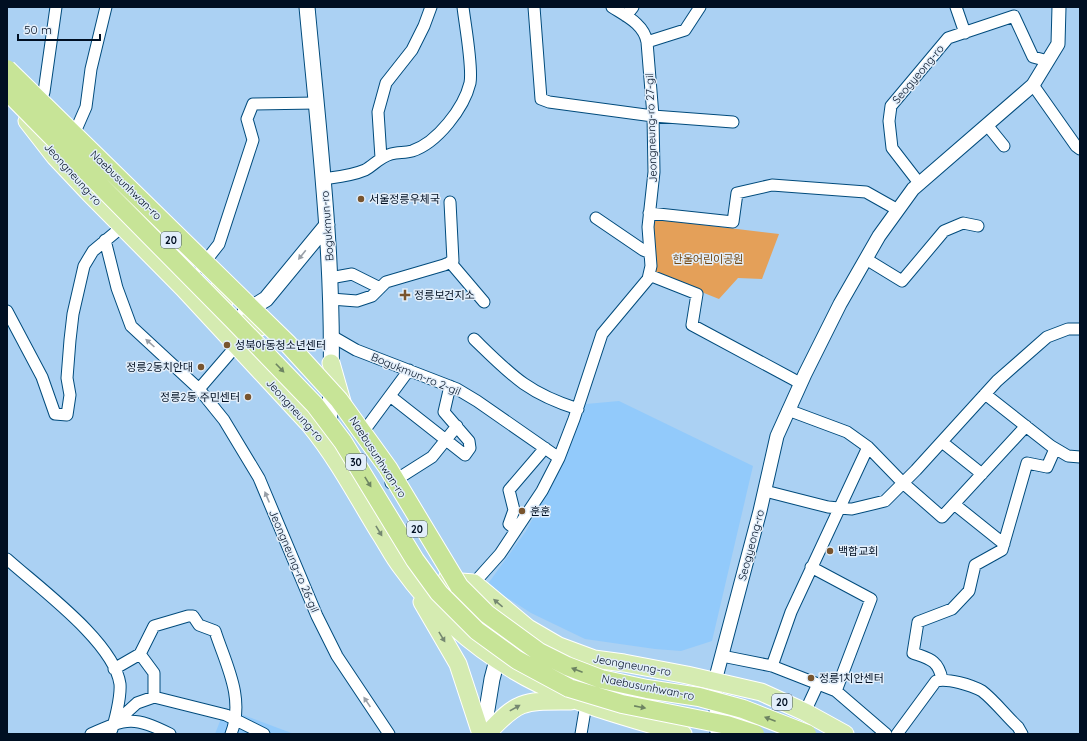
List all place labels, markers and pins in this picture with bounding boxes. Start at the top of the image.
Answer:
place label: 서울정릉우체국 [369,192,440,206]
marker: 서울정릉우체국 [356,194,366,204]
place label: 정릉보건지소 [414,288,475,302]
marker: 정릉보건지소 [399,289,411,301]
place label: 성북아동청소년센터 [235,338,326,352]
marker: 성북아동청소년센터 [222,340,232,350]
place label: 정릉2동치안대 [126,360,193,374]
marker: 정릉2동치안대 [196,362,206,372]
place label: 정릉2동 주민센터 [160,390,240,404]
marker: 정릉2동 주민센터 [243,392,253,402]
place label: 훈훈 [530,504,550,518]
marker: 훈훈 [517,506,527,516]
place label: 백합교회 [838,544,878,558]
marker: 백합교회 [825,546,835,556]
place label: 정릉1치안센터 [819,671,884,685]
marker: 정릉1치안센터 [806,673,816,683]

